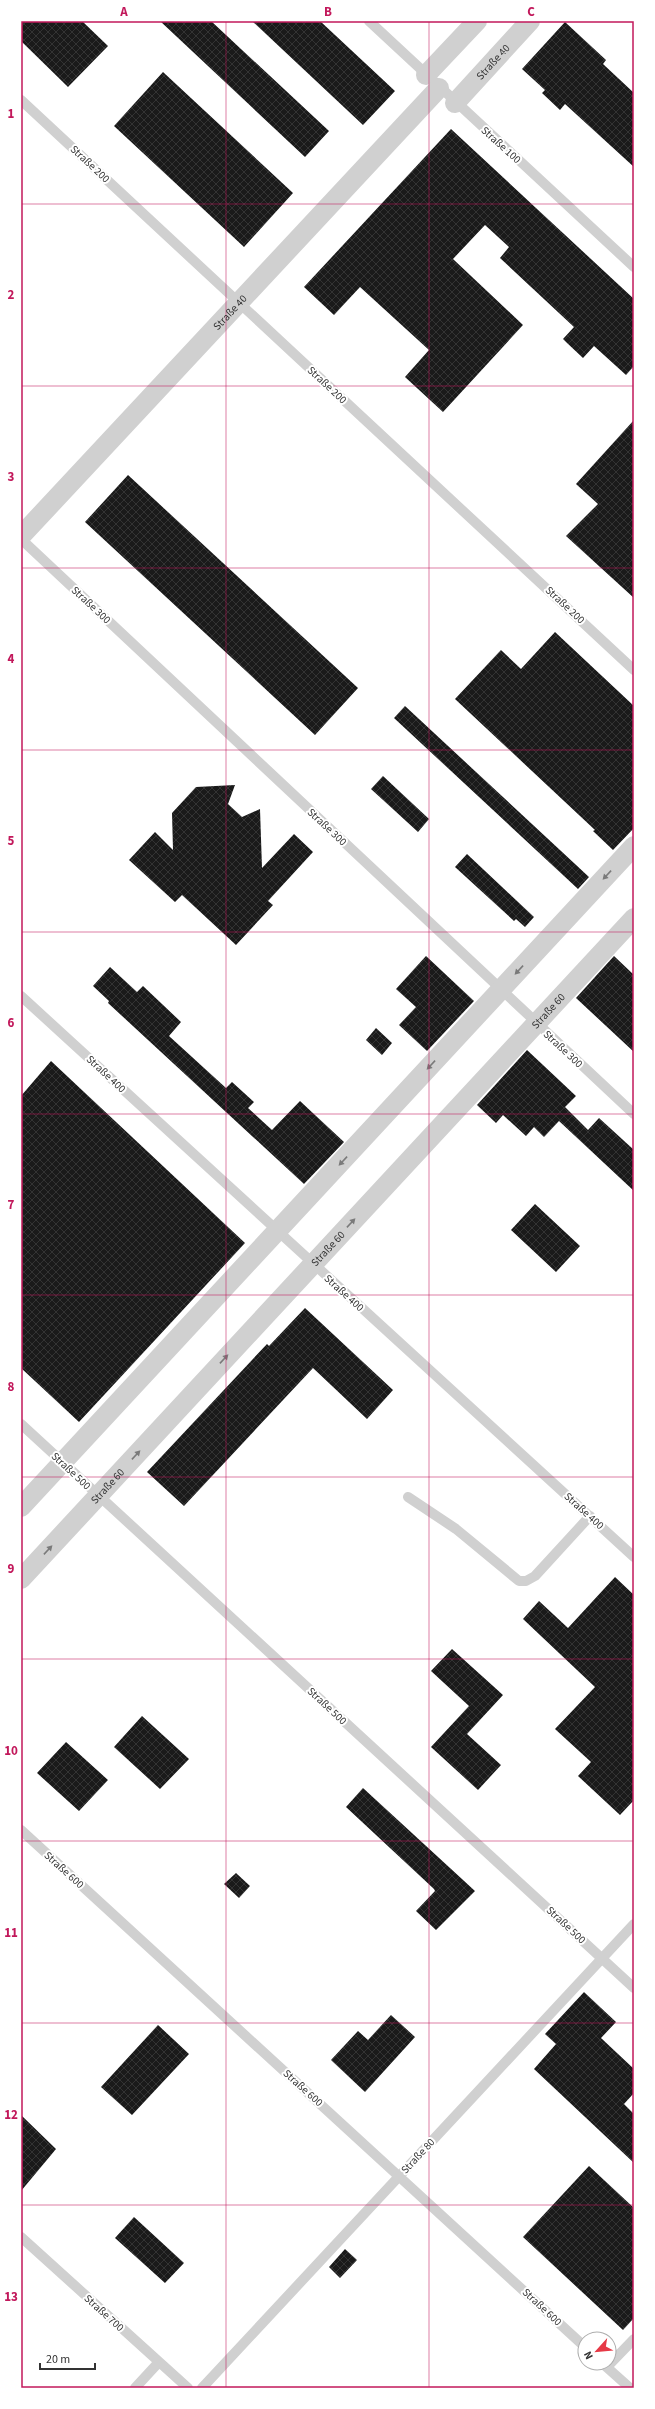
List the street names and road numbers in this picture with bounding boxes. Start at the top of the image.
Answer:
street label: Straße 40 [473,41,513,83]
street label: Straße 100 [478,123,524,167]
street label: Straße 200 [67,142,113,186]
street label: Straße 40 [209,291,250,333]
street label: Straße 200 [304,363,350,407]
street label: Straße 300 [68,583,114,627]
street label: Straße 200 [542,583,588,627]
street label: Straße 300 [304,805,350,849]
street label: Straße 60 [528,990,568,1032]
street label: Straße 300 [540,1027,586,1071]
street label: Straße 400 [83,1052,129,1096]
street label: Straße 60 [307,1227,348,1269]
street label: Straße 400 [321,1271,367,1315]
street label: Straße 500 [48,1449,94,1493]
street label: Straße 60 [87,1465,128,1507]
street label: Straße 400 [561,1489,607,1533]
street label: Straße 500 [304,1684,350,1728]
street label: Straße 600 [41,1848,87,1892]
street label: Straße 500 [543,1903,589,1947]
street label: Straße 600 [280,2066,326,2110]
street label: Straße 80 [398,2135,438,2177]
street label: Straße 600 [519,2285,565,2329]
street label: Straße 700 [81,2291,127,2335]

